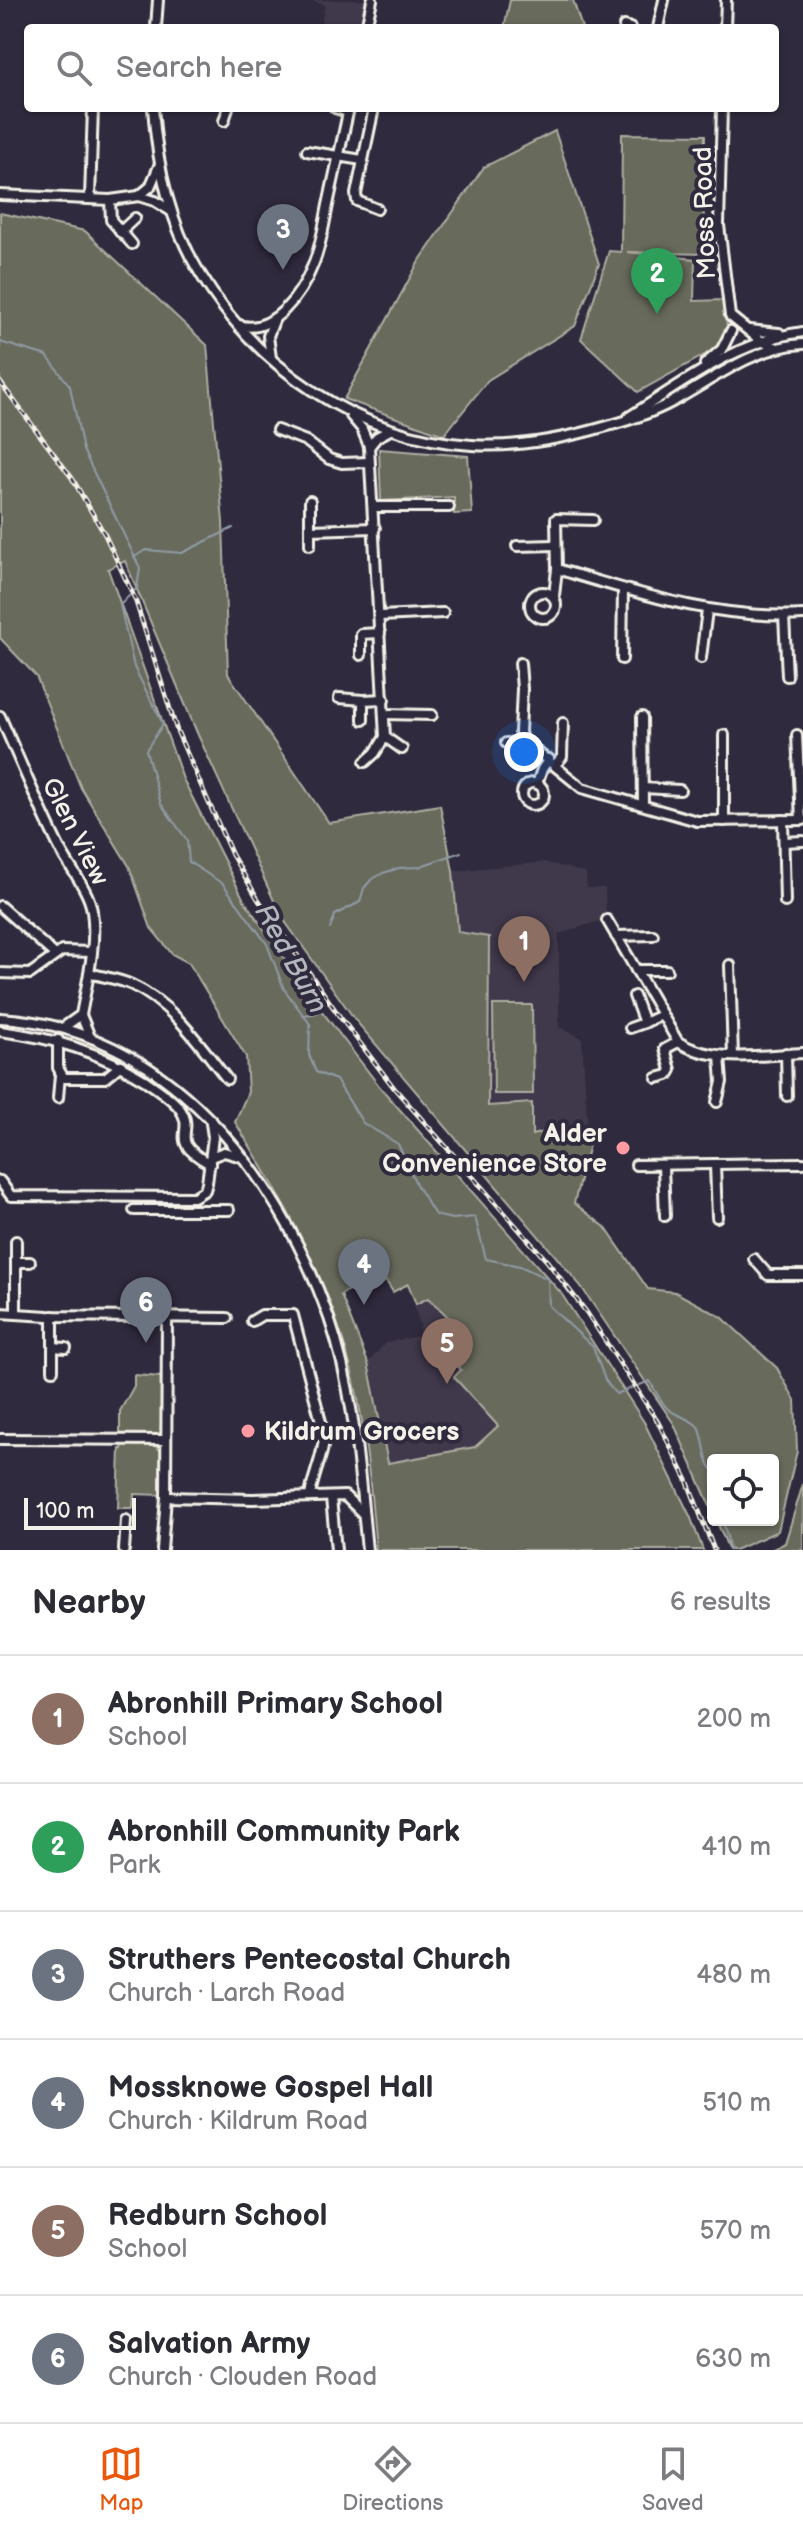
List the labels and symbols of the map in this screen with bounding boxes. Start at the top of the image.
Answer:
street label: Moss Road [688,146,723,280]
pin: 3 [257,204,309,270]
pin: 2 [631,248,683,314]
your location [504,732,544,772]
street label: Glen View [34,773,115,891]
water label: Red Burn [247,898,334,1019]
pin: 1 [498,916,550,982]
place label: Alder Convenience Store [382,1119,608,1180]
marker: Alder Convenience Store [614,1139,632,1157]
pin: 4 [338,1239,390,1305]
pin: 6 [120,1277,172,1343]
pin: 5 [421,1318,473,1384]
place label: Kildrum Grocers [264,1417,460,1448]
marker: Kildrum Grocers [239,1422,257,1440]
scale bar [24,1494,136,1530]

